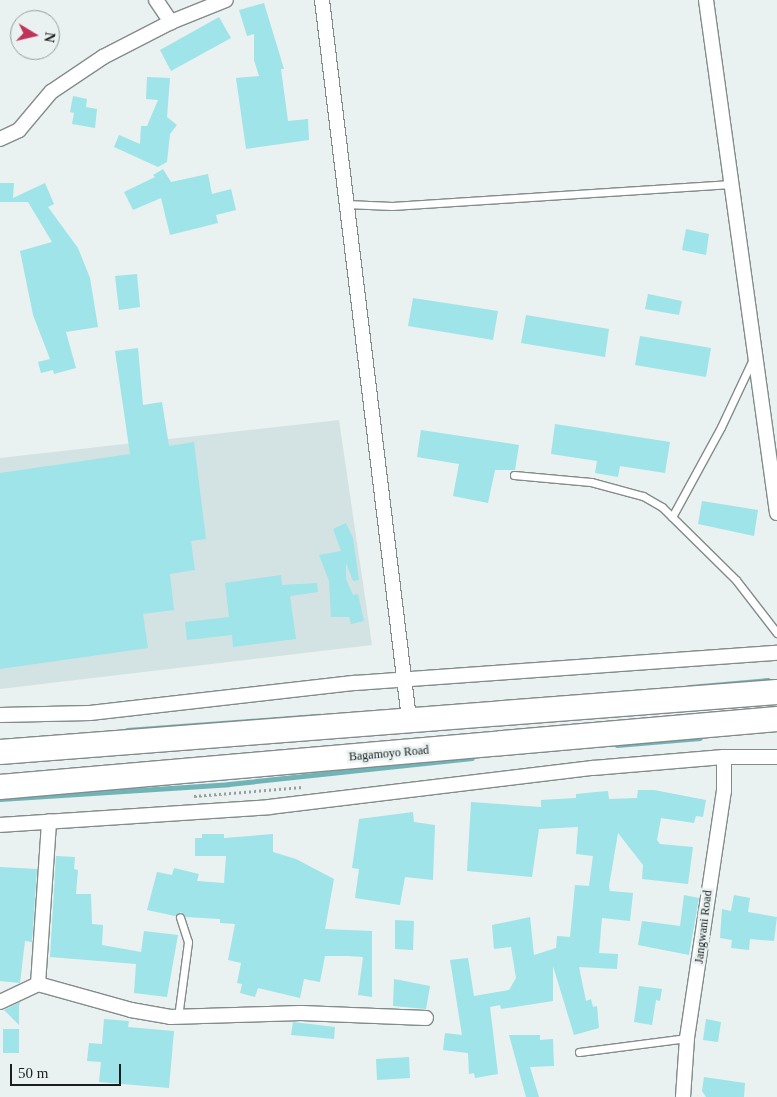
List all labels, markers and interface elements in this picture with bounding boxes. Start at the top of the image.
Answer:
north arrow [10,10,60,60]
text: N [41,31,58,43]
street label: Bagamoyo Road [348,743,430,765]
street label: Jangwani Road [692,890,716,964]
scale bar [12,1054,124,1086]
text: 50 m [18,1065,48,1081]

